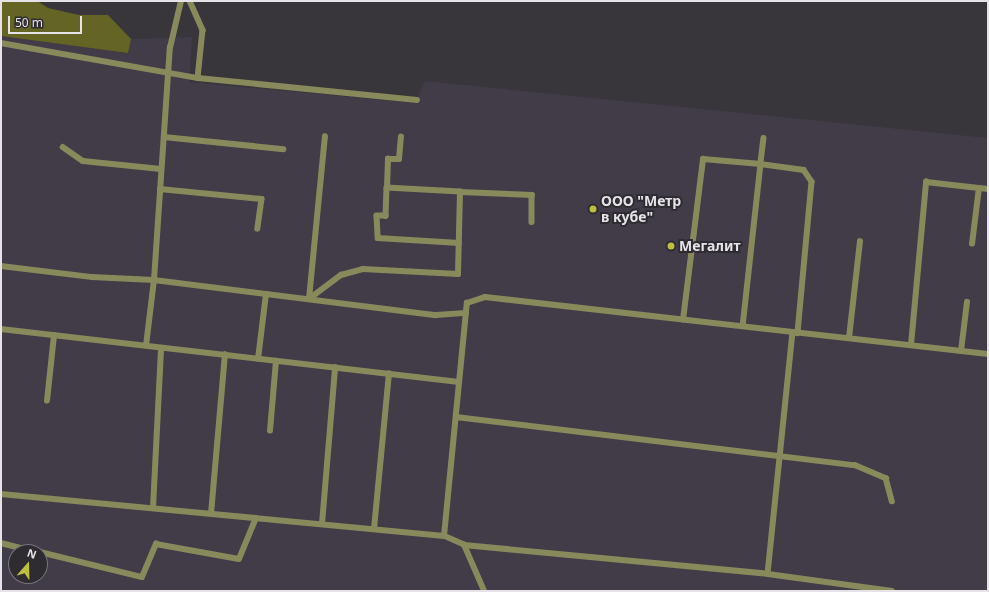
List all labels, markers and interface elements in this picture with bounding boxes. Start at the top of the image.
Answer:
scale bar [10,8,84,34]
text: 50 m [15,14,43,31]
place label: ООО "Метр в кубе" [601,193,681,226]
marker: ООО "Метр в кубе" [588,204,598,214]
place label: Мегалит [679,238,741,254]
marker: Мегалит [666,241,676,251]
north arrow [8,544,48,584]
text: N [25,545,39,562]

